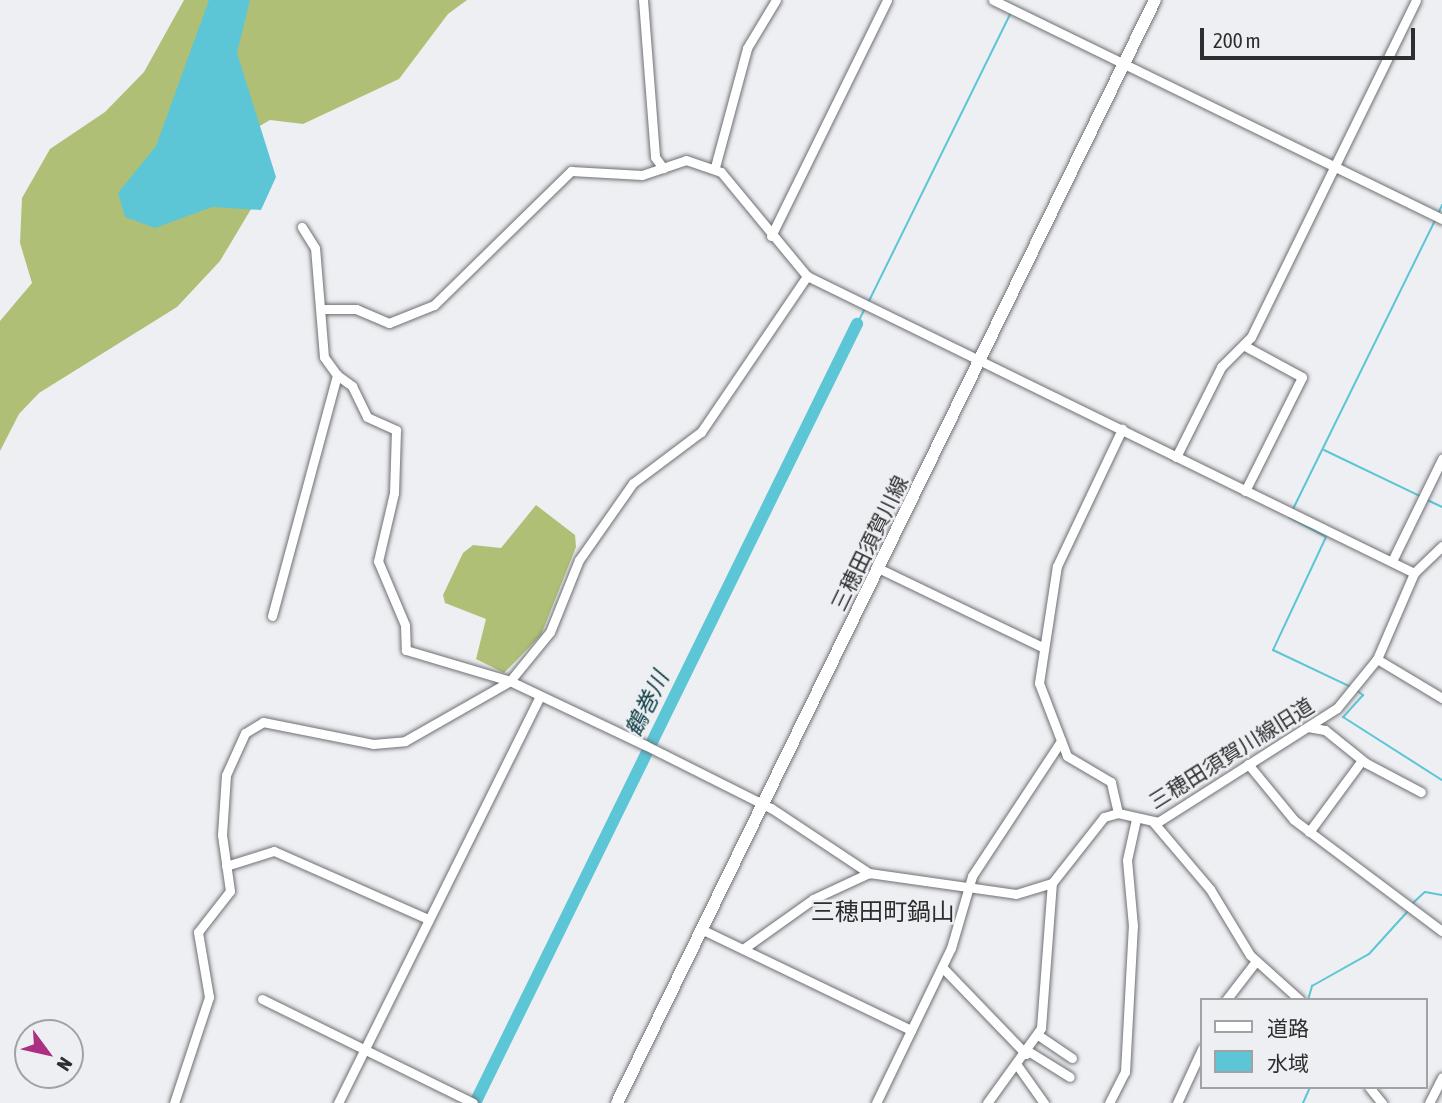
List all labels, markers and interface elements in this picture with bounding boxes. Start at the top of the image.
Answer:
scale bar [1204,14,1419,58]
text: 200 m [1213,28,1261,52]
street label: 三穂田須賀川線 [825,471,913,615]
water label: 鶴巻川 [619,667,675,741]
street label: 三穂田須賀川線旧道 [1144,692,1318,814]
district label: 三穂田町鍋山 [811,898,955,926]
legend [1200,998,1428,1089]
text: 道路 [1267,1016,1309,1040]
north arrow [14,1019,84,1089]
text: 水域 [1267,1051,1309,1075]
text: N [53,1054,77,1075]

